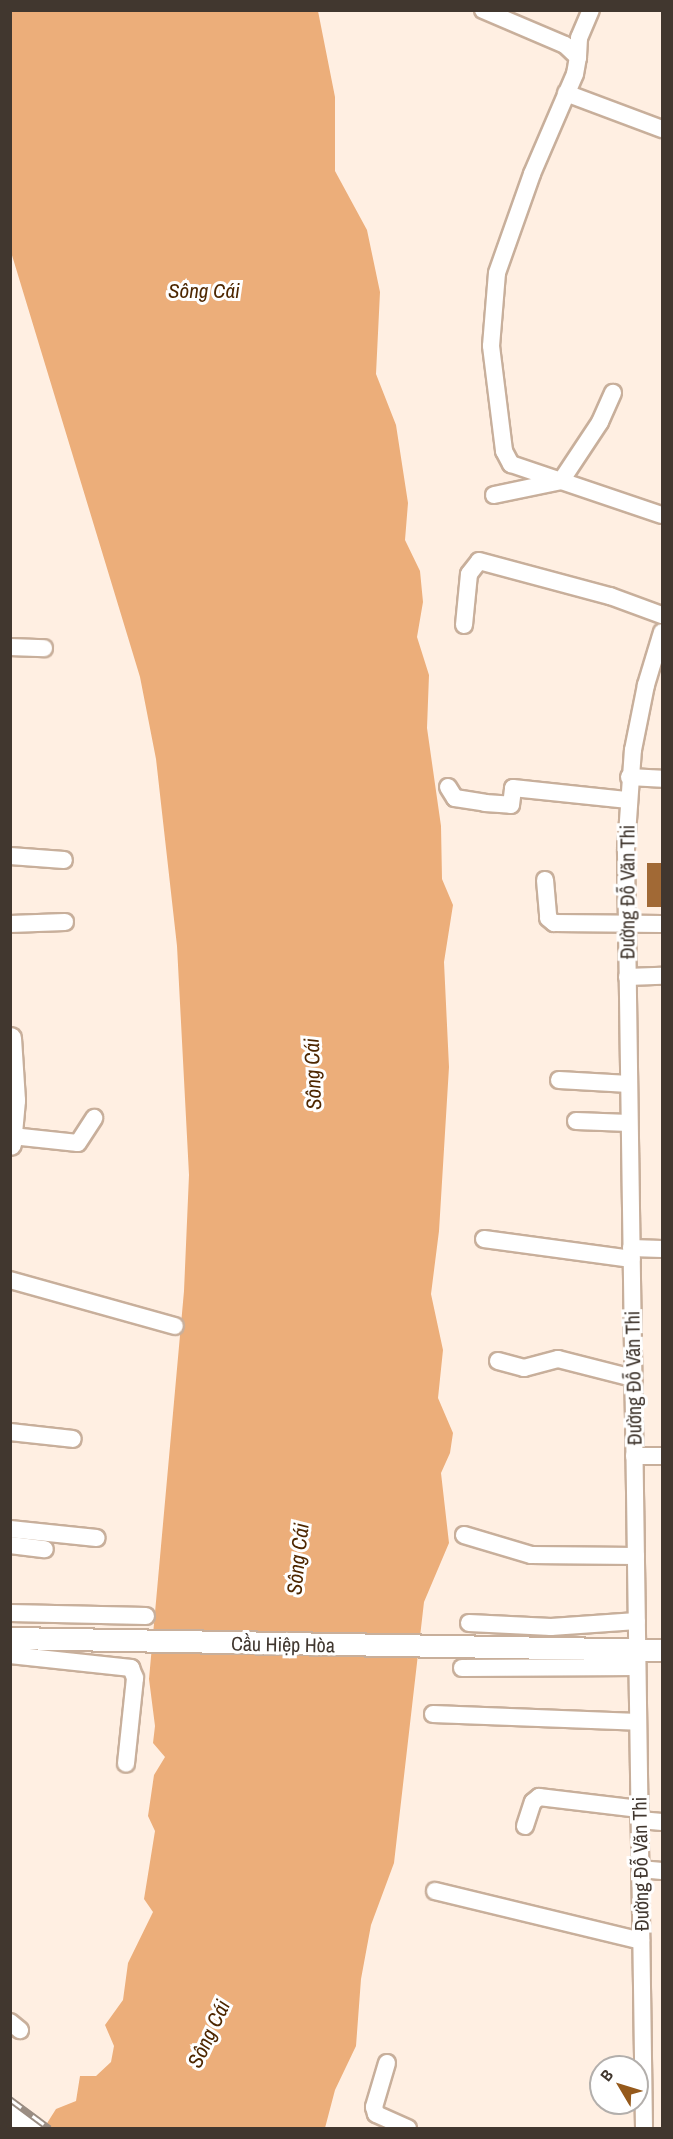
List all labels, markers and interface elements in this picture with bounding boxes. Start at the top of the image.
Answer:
water label: Sông Cái [168,278,240,304]
street label: Đường Đỗ Văn Thi [615,825,639,959]
water label: Sông Cái [299,1038,327,1110]
street label: Đường Đỗ Văn Thi [620,1310,646,1446]
water label: Sông Cái [282,1522,314,1596]
street label: Cầu Hiệp Hòa [231,1631,335,1657]
street label: Đường Đỗ Văn Thi [627,1796,653,1932]
water label: Sông Cái [182,1996,236,2072]
north arrow [589,2055,649,2115]
text: B [595,2065,618,2086]

